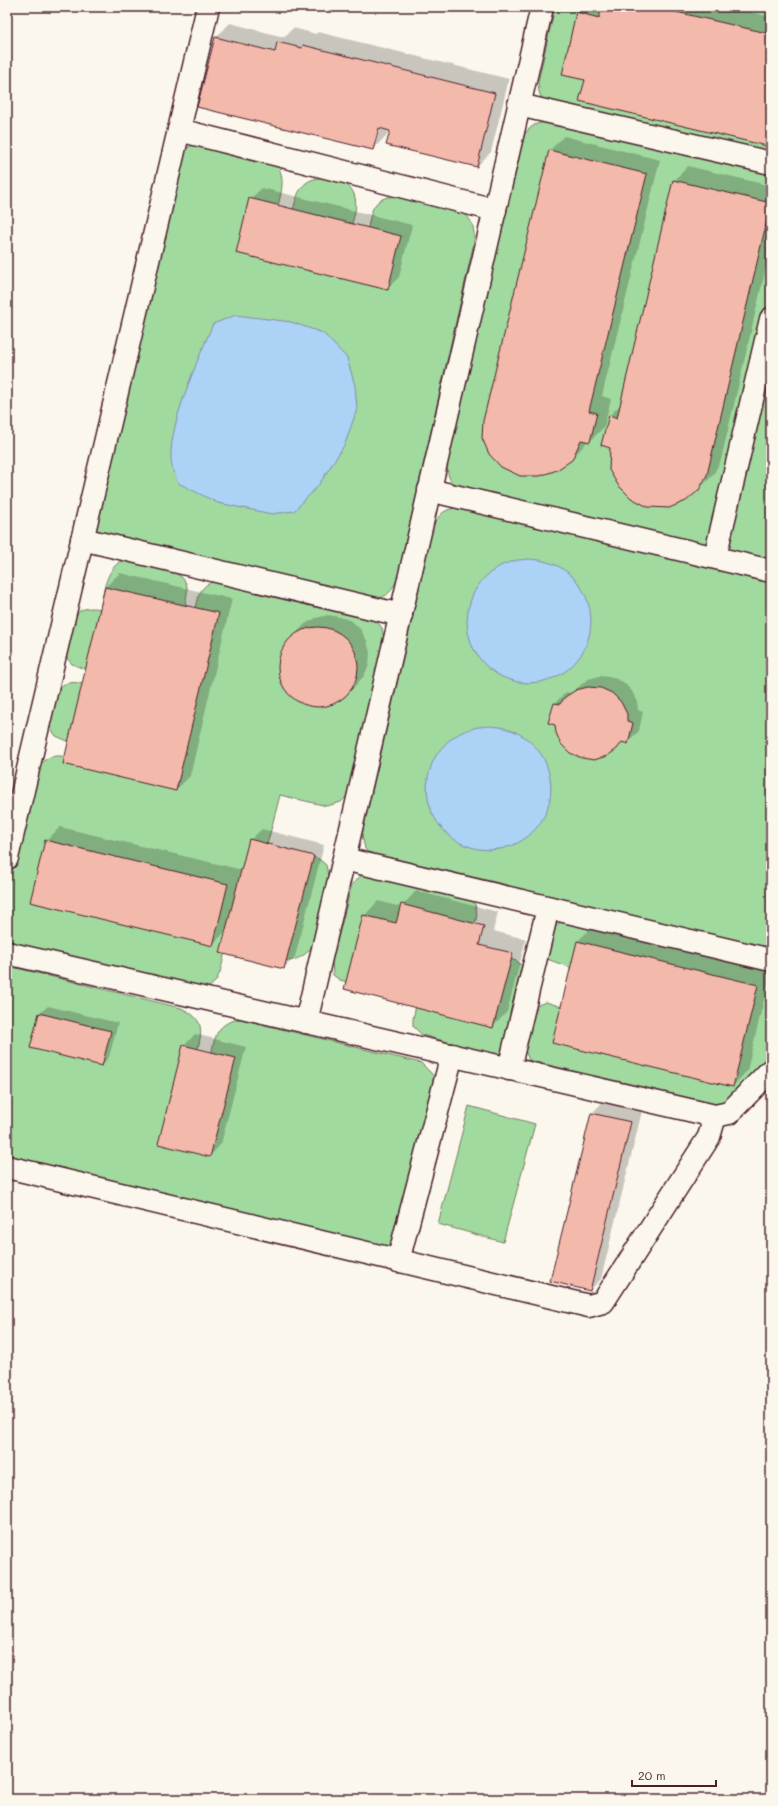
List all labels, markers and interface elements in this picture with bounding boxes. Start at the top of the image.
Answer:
scale bar [632,1762,716,1788]
text: 20 m [638,1767,666,1783]

